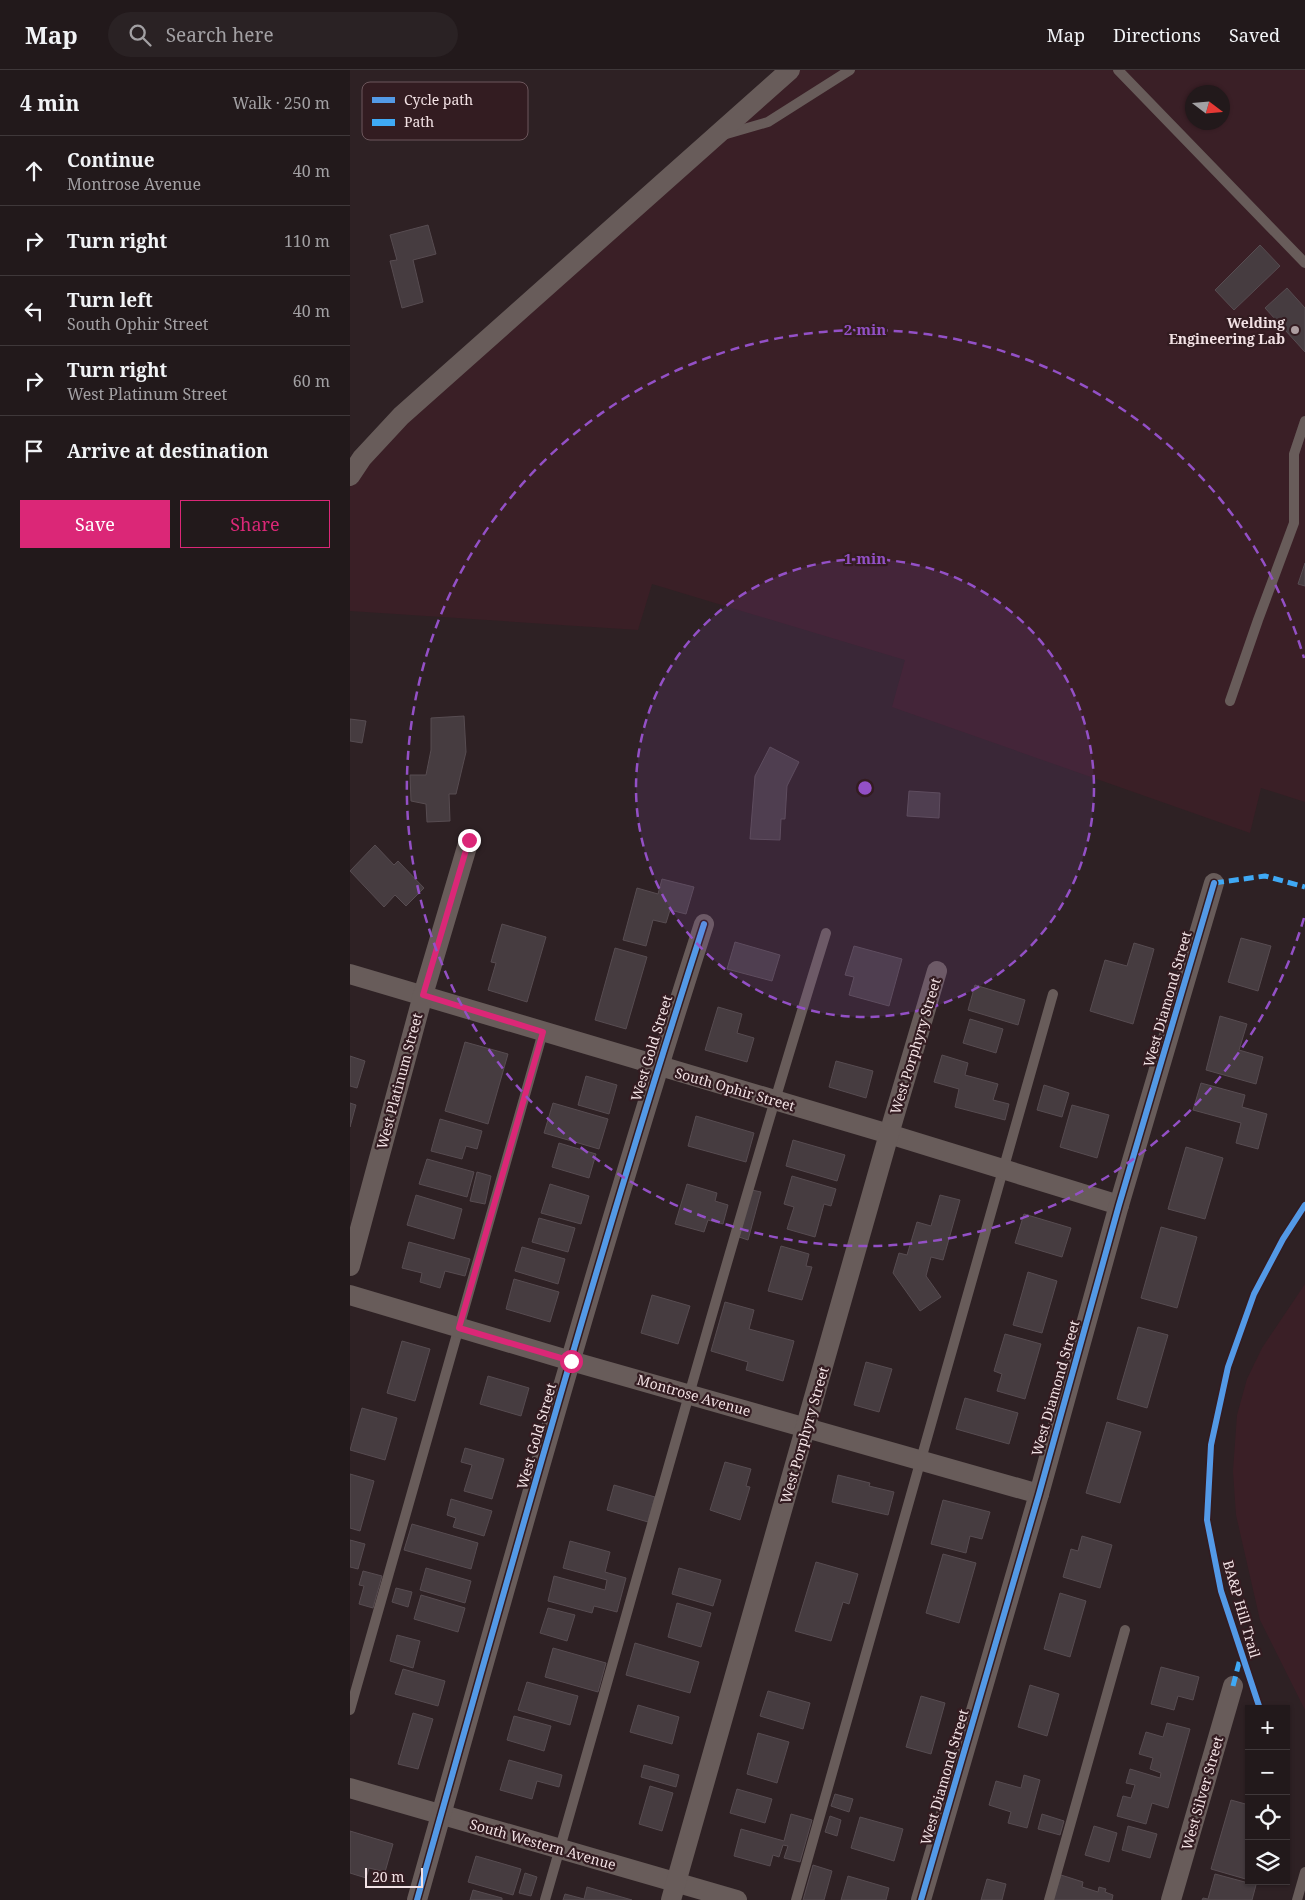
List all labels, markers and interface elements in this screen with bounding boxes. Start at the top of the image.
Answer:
search box [108,12,458,57]
text: Map [25,18,78,51]
icon: search [126,21,154,49]
text: Search here [166,22,274,48]
text: Map [1047,23,1085,47]
text: Directions [1113,23,1201,47]
text: Saved [1229,23,1280,47]
legend [362,82,528,140]
north arrow [1185,85,1230,130]
text: 4 min [20,89,79,117]
text: Cycle path [404,90,473,109]
text: Walk · 250 m [233,92,330,114]
text: Path [404,112,434,131]
text: Continue [67,147,155,173]
icon: ahead [20,157,48,185]
text: 40 m [293,160,330,182]
text: Montrose Avenue [67,173,201,195]
icon: right [20,227,48,255]
text: Turn right [67,228,167,254]
text: 110 m [284,230,330,252]
text: Turn left [67,287,153,313]
icon: left [20,297,48,325]
text: 40 m [293,300,330,322]
text: South Ophir Street [67,313,208,335]
place label: Welding Engineering Lab [1169,313,1285,348]
text: 2 min [844,319,886,339]
marker: Welding Engineering Lab [1289,324,1301,336]
text: Turn right [67,357,167,383]
icon: right [20,367,48,395]
text: 60 m [293,370,330,392]
text: West Platinum Street [67,383,227,405]
icon: arrive [20,437,48,465]
text: Arrive at destination [67,438,269,464]
button: Save [20,500,170,548]
button: Share [180,500,330,548]
text: 1 min [844,548,886,568]
centre of rings [856,779,874,797]
route end [458,829,481,852]
street label: West Diamond Street [1139,929,1195,1069]
street label: West Porphyry Street [885,975,945,1116]
street label: West Gold Street [626,993,676,1103]
street label: West Platinum Street [372,1011,426,1151]
street label: South Ophir Street [673,1063,797,1115]
street label: West Diamond Street [1027,1318,1083,1458]
route start [560,1350,583,1373]
street label: West Porphyry Street [775,1364,833,1506]
street label: Montrose Avenue [635,1370,753,1420]
street label: West Gold Street [512,1381,560,1491]
street label: BA&P Hill Trail [1219,1558,1265,1661]
map controls [1245,1705,1290,1885]
button: + [1245,1705,1290,1750]
street label: West Diamond Street [916,1707,972,1847]
street label: West Silver Street [1177,1734,1227,1852]
button: − [1245,1750,1290,1795]
button: locate [1245,1795,1290,1840]
street label: South Western Avenue [468,1814,618,1874]
button: layers [1245,1840,1290,1885]
scale bar [365,1865,422,1888]
text: 20 m [372,1867,405,1886]

